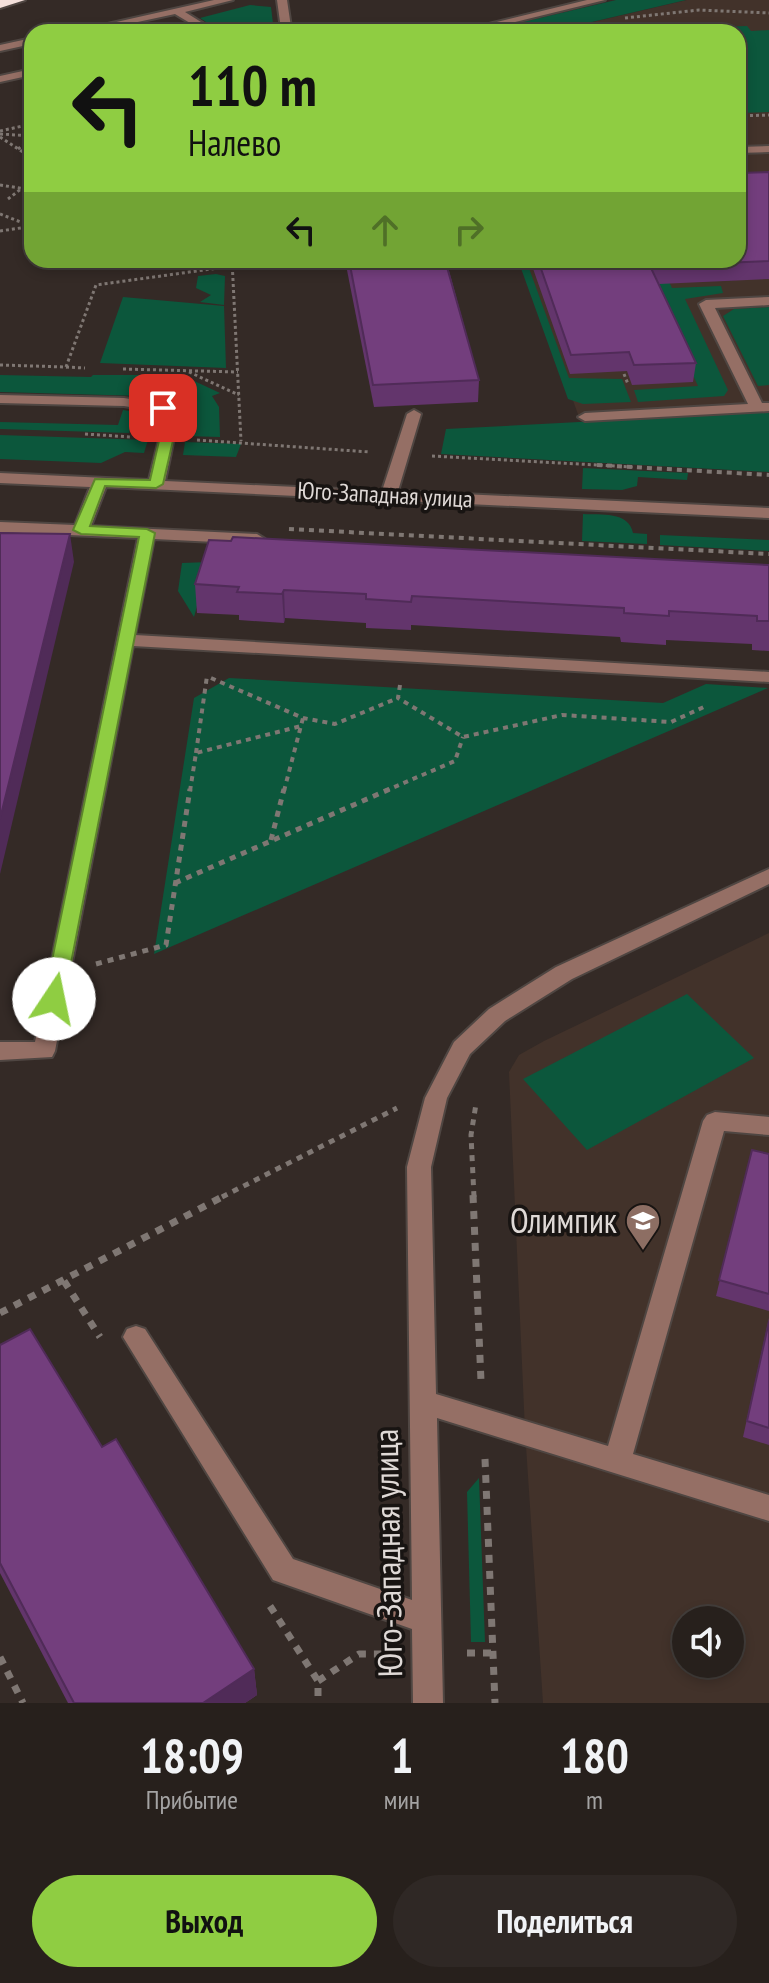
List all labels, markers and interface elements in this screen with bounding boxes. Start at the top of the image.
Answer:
text: 110 m [188,49,317,121]
icon: left [56,56,160,160]
text: Налево [188,119,281,166]
icon: left [279,208,323,252]
icon: ahead [363,208,407,252]
icon: right [447,208,491,252]
pin [129,374,197,442]
icon: arrive [141,386,185,430]
street label: Юго-Западная улица [297,474,473,515]
position arrow [12,957,96,1041]
place label: Олимпик [510,1198,617,1242]
school or university icon: Олимпик [624,1202,662,1252]
street label: Юго-Западная улица [363,1428,411,1678]
map controls [672,1606,744,1678]
button: sound [672,1606,744,1678]
text: 18:09 [140,1724,244,1786]
text: 1 [390,1724,413,1786]
text: 180 [560,1724,629,1786]
text: Прибытие [146,1783,238,1816]
text: мин [384,1783,420,1816]
text: m [586,1783,603,1816]
button: Выход [32,1875,377,1967]
button: Поделиться [393,1875,737,1967]

